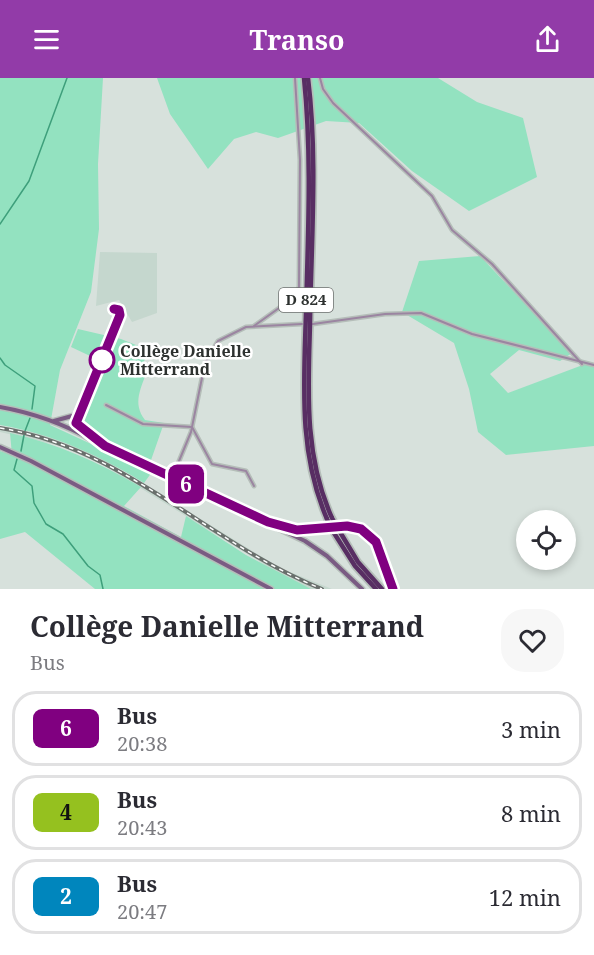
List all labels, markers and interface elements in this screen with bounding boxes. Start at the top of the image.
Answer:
text: Transo [250,21,345,58]
icon: menu [30,23,63,56]
icon: share [531,23,564,56]
road number: D 824 [279,288,333,312]
place label: Collège Danielle Mitterrand [120,340,251,380]
marker: Collège Danielle Mitterrand [89,347,115,373]
line badge: 6 [166,464,206,504]
text: 6 [180,470,192,498]
map controls [516,510,576,570]
button: locate [516,510,576,570]
text: Collège Danielle Mitterrand [30,607,424,645]
button: heart [501,609,564,672]
text: Bus [30,649,65,676]
text: Bus [117,700,157,730]
text: 6 [60,714,72,742]
text: 3 min [501,714,561,744]
text: 20:38 [117,730,167,757]
text: Bus [117,784,157,814]
text: 4 [60,798,72,826]
text: 8 min [501,798,561,828]
text: 20:43 [117,814,167,841]
text: Bus [117,868,157,898]
text: 2 [60,882,72,910]
text: 12 min [489,882,561,912]
text: 20:47 [117,898,167,925]

